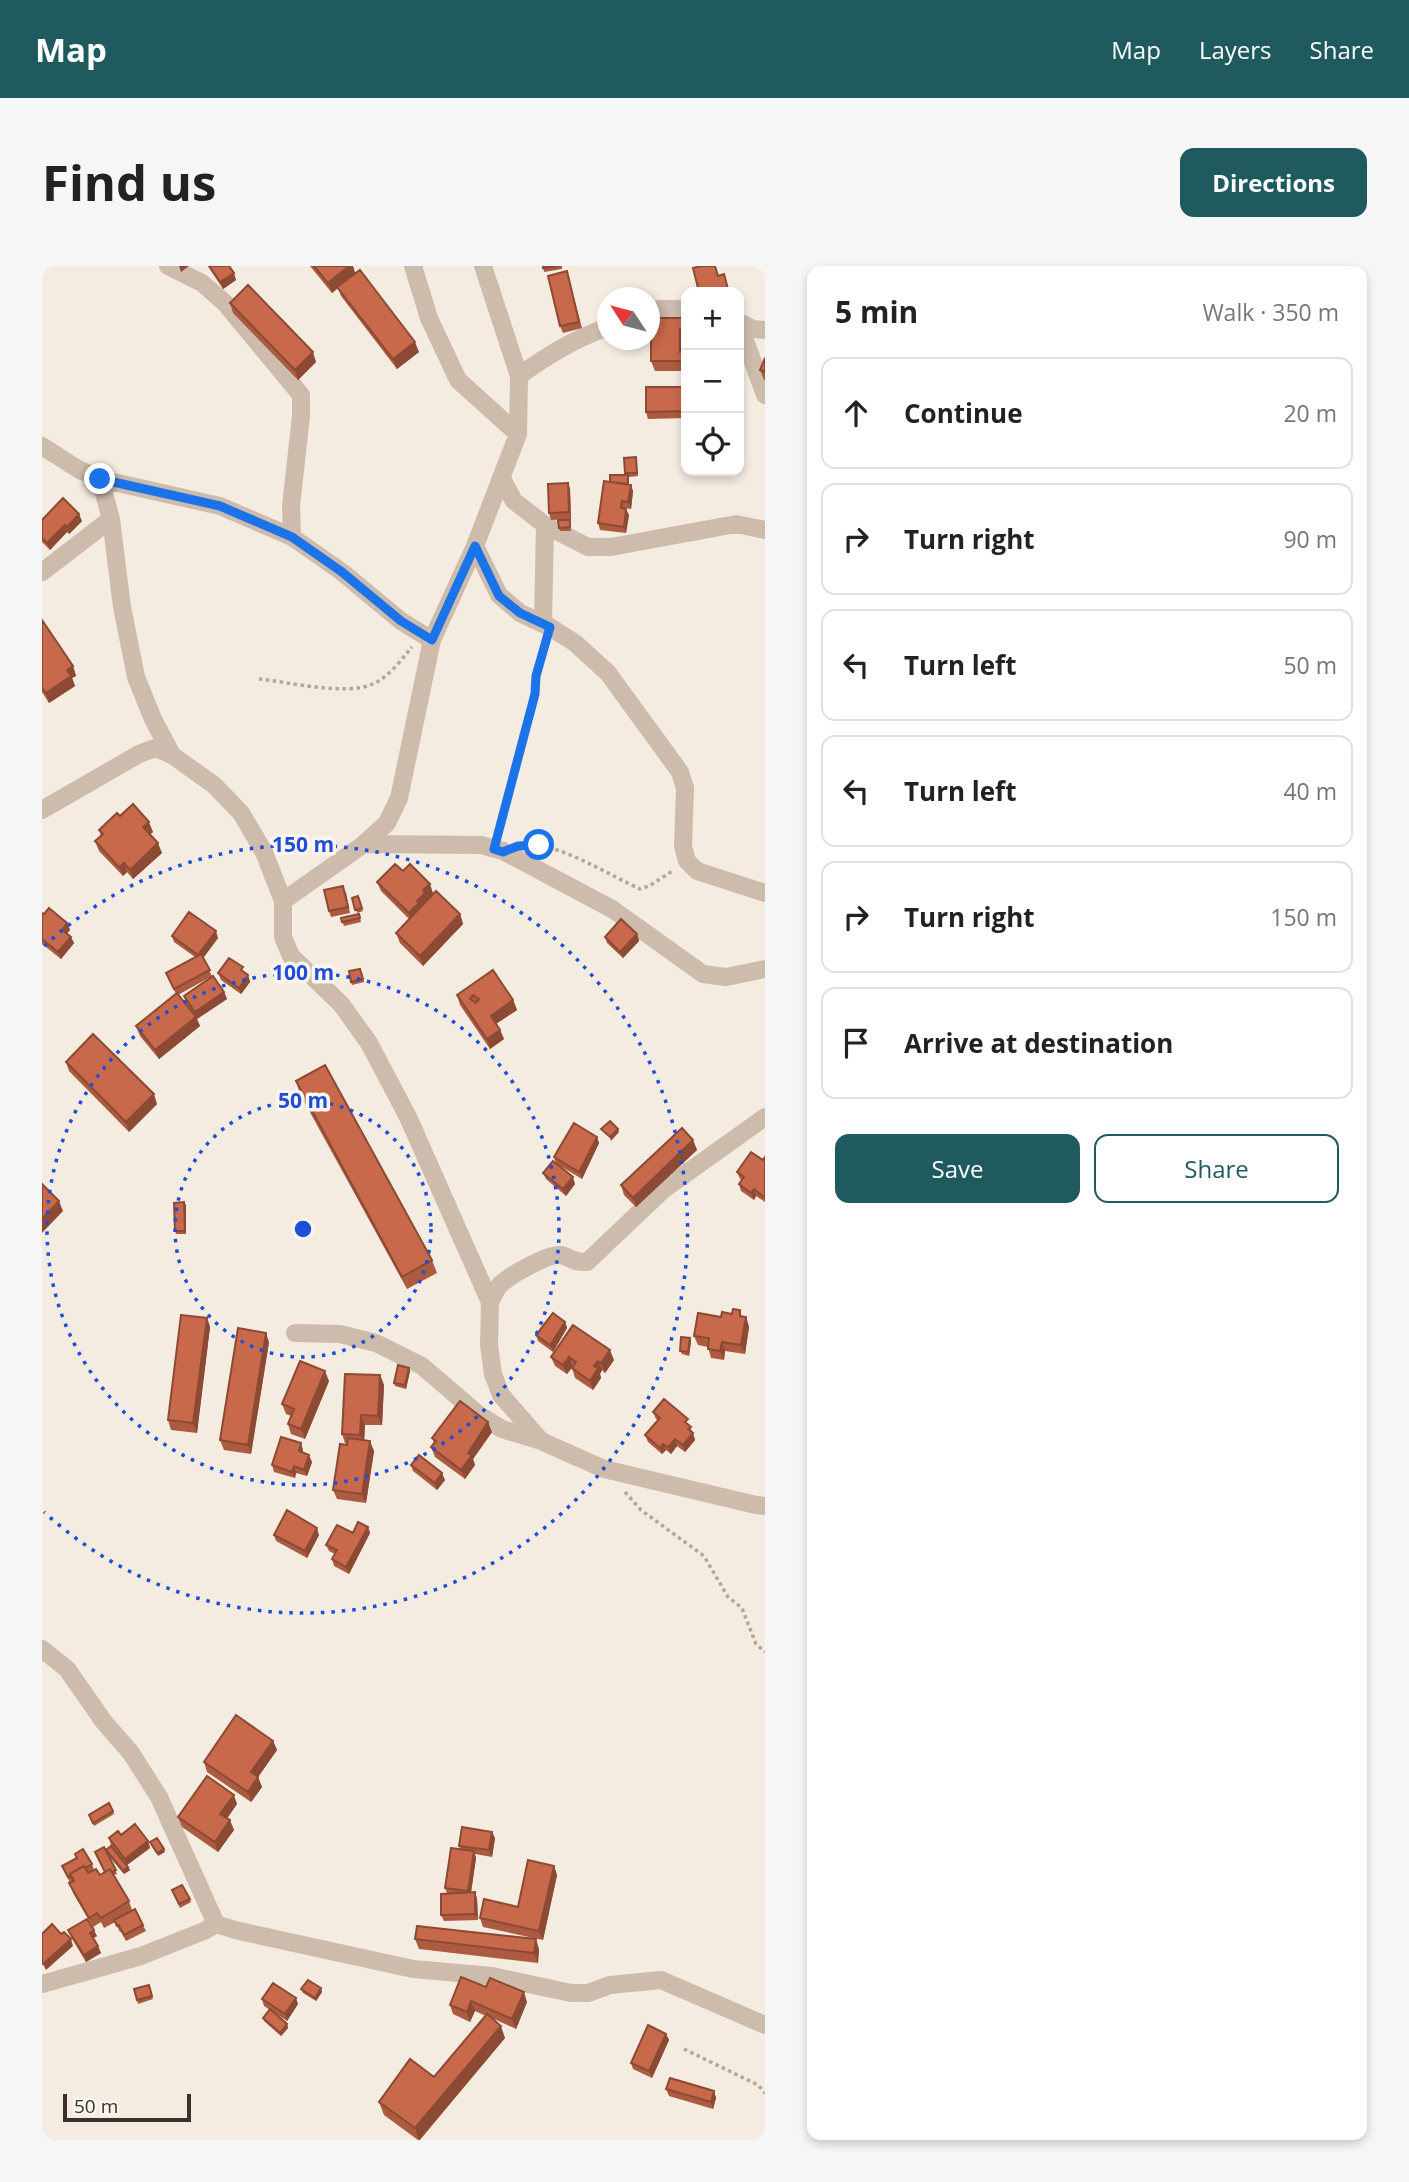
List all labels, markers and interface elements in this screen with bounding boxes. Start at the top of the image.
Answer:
text: Map [35,27,107,72]
text: Map [1111,33,1161,66]
text: Layers [1199,33,1272,66]
text: Share [1310,33,1374,66]
button: Directions [1180,148,1367,217]
text: Find us [42,149,216,215]
north arrow [597,287,660,350]
map controls [681,287,744,476]
button: + [681,287,744,350]
text: 5 min [835,291,918,332]
text: Walk · 350 m [1202,296,1339,328]
button: − [681,350,744,413]
icon: ahead [837,394,875,432]
text: Continue [904,395,1023,431]
text: 20 m [1283,397,1337,429]
button: locate [681,413,744,476]
route end [84,463,115,494]
icon: right [837,520,875,558]
text: Turn right [904,521,1035,557]
text: 90 m [1283,523,1337,555]
icon: left [837,646,875,684]
text: Turn left [904,647,1016,683]
text: 50 m [1283,649,1337,681]
icon: left [837,772,875,810]
text: Turn left [904,773,1016,809]
text: 40 m [1283,775,1337,807]
route start [523,829,554,860]
text: 150 m [272,830,334,858]
icon: right [837,898,875,936]
text: Turn right [904,899,1035,935]
text: 150 m [1270,901,1337,933]
text: 100 m [272,958,334,986]
icon: arrive [837,1024,875,1062]
text: Arrive at destination [904,1025,1173,1061]
text: 50 m [278,1086,328,1114]
button: Save [835,1134,1080,1203]
button: Share [1094,1134,1339,1203]
centre of rings [291,1217,315,1241]
scale bar [63,2091,191,2123]
text: 50 m [74,2093,118,2119]

